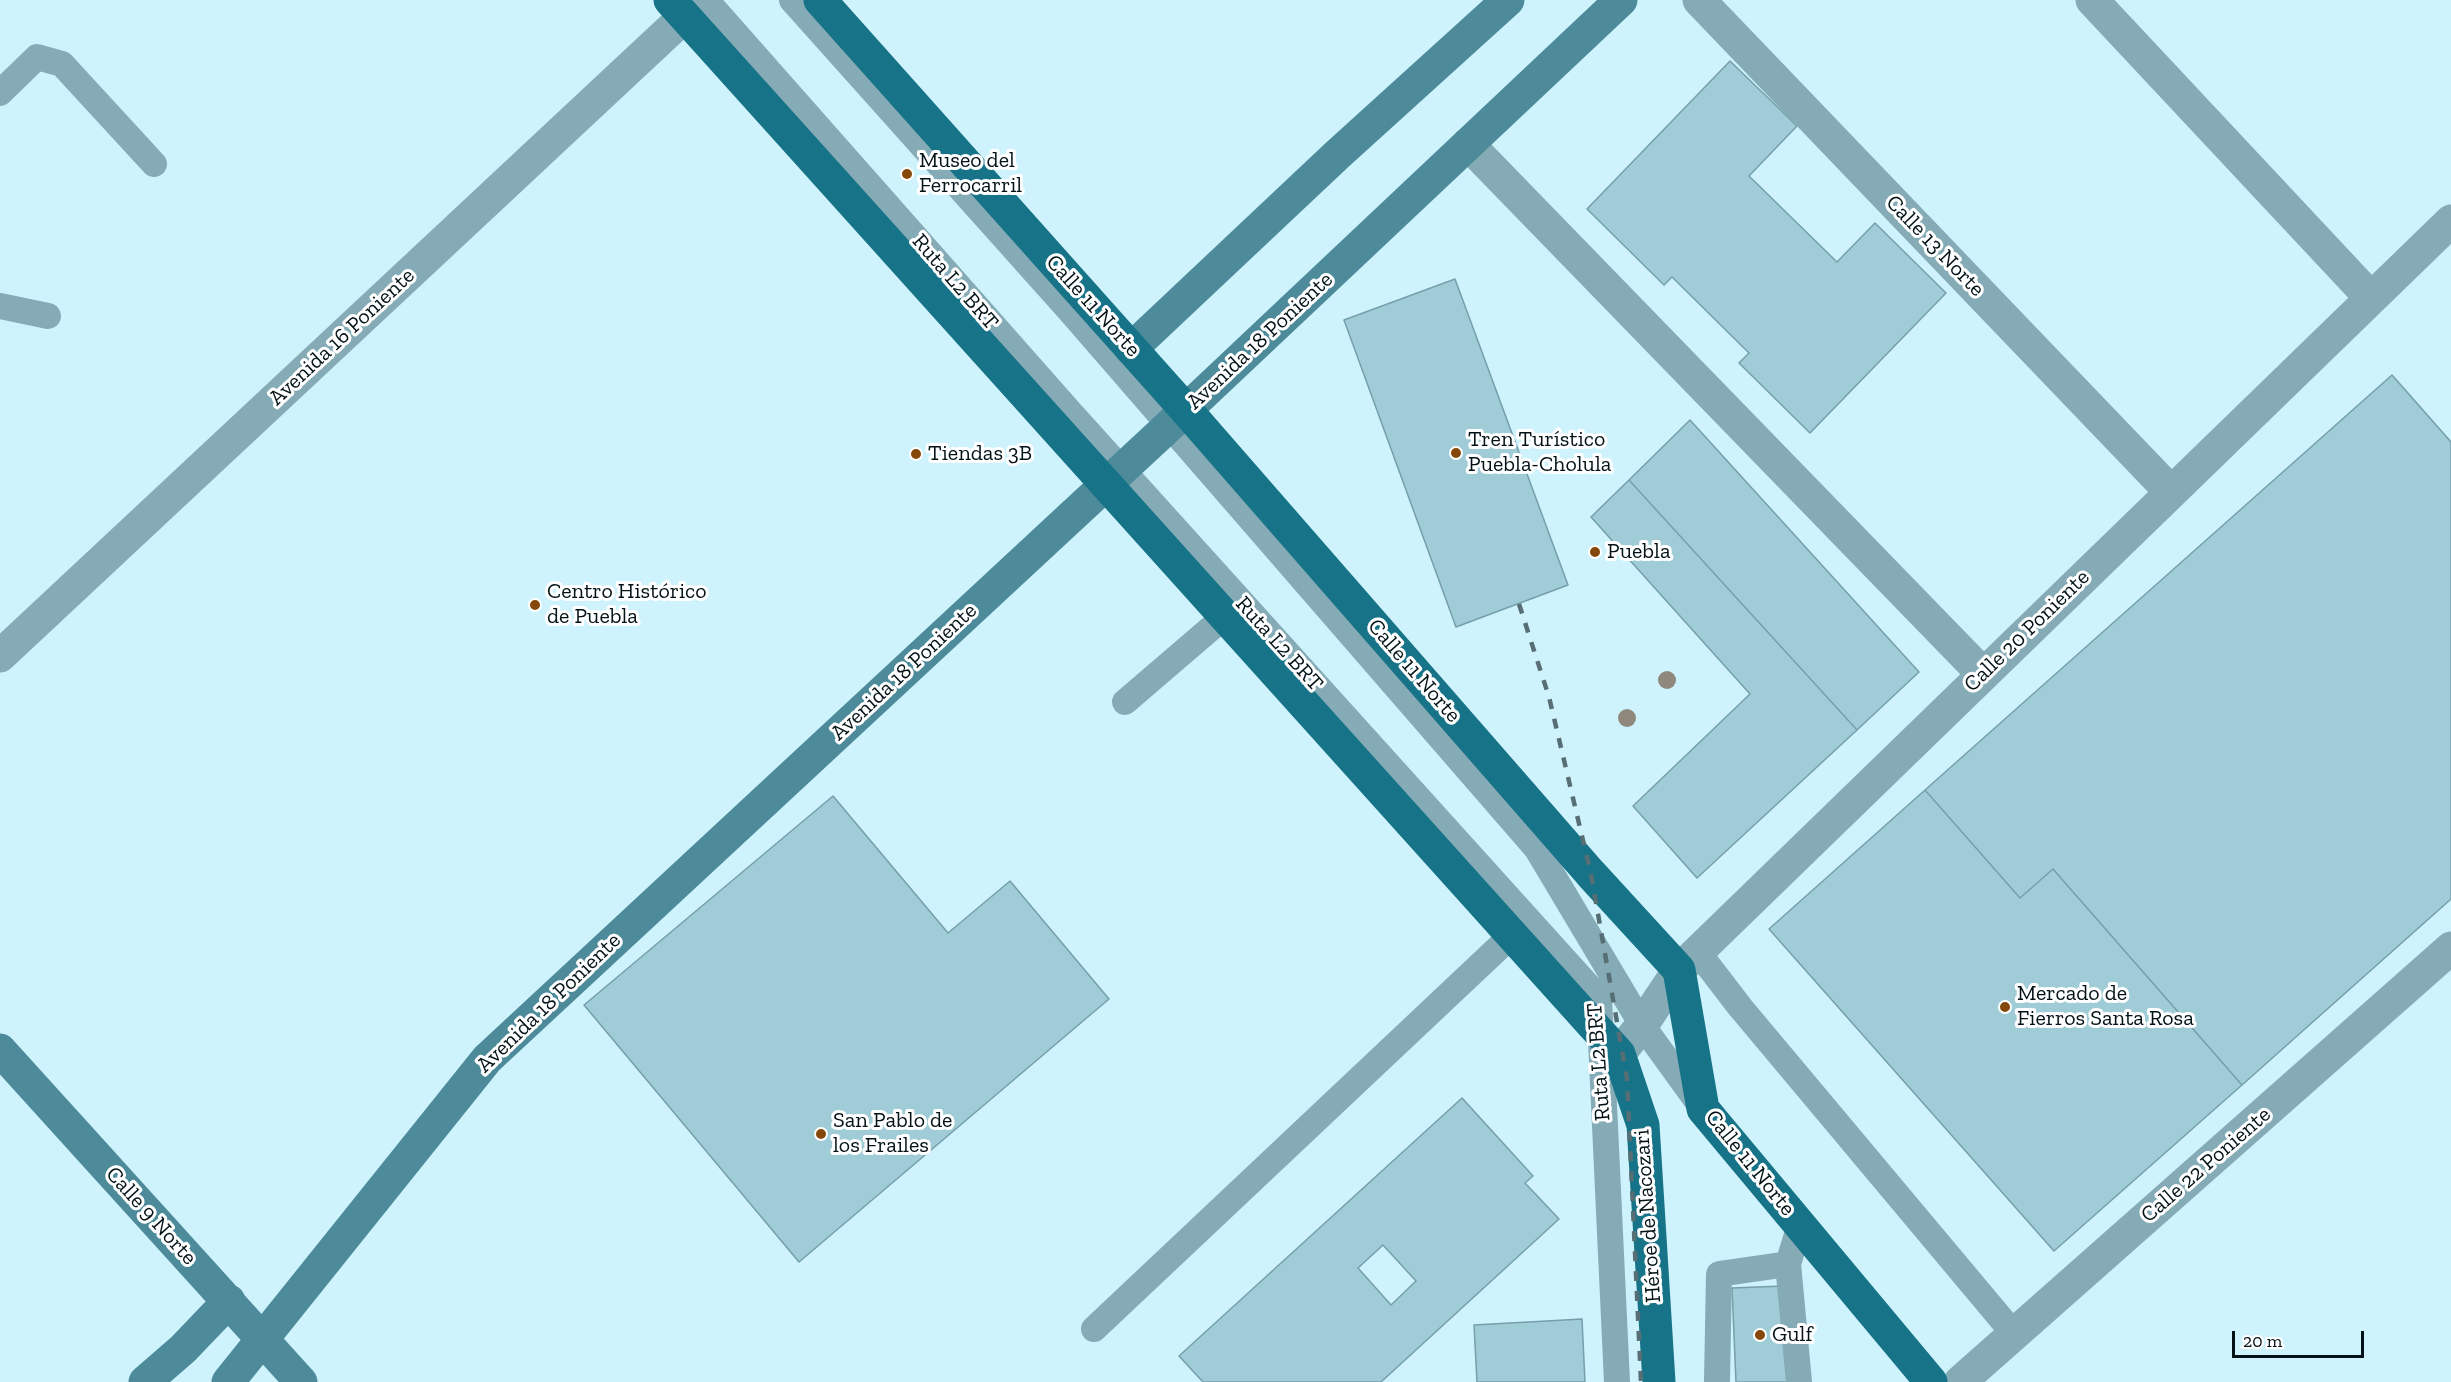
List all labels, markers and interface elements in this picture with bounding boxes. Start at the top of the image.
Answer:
place label: Museo del Ferrocarril [919,148,1022,200]
marker: Museo del Ferrocarril [900,167,914,181]
street label: Calle 13 Norte [1880,190,1990,302]
street label: Ruta L2 BRT [906,229,1004,335]
street label: Calle 11 Norte [1040,249,1146,363]
street label: Avenida 16 Poniente [264,263,420,411]
street label: Avenida 18 Poniente [1182,267,1338,415]
place label: Tren Turístico Puebla-Cholula [1468,427,1611,478]
place label: Tiendas 3B [928,441,1032,467]
marker: Tren Turístico Puebla-Cholula [1449,446,1463,460]
marker: Tiendas 3B [909,447,923,461]
place label: Puebla [1607,539,1671,565]
marker: Puebla [1588,545,1602,559]
street label: Calle 20 Poniente [1959,564,2095,698]
place label: Centro Histórico de Puebla [547,579,707,630]
street label: Ruta L2 BRT [1230,591,1328,697]
marker: Centro Histórico de Puebla [528,598,542,612]
street label: Avenida 18 Poniente [826,598,982,746]
street label: Calle 11 Norte [1362,614,1466,728]
street label: Avenida 18 Poniente [472,928,626,1078]
place label: Mercado de Fierros Santa Rosa [2017,981,2194,1032]
marker: Mercado de Fierros Santa Rosa [1998,1000,2012,1014]
street label: Ruta L2 BRT [1582,1002,1616,1122]
street label: Calle 22 Poniente [2136,1102,2276,1228]
street label: Calle 11 Norte [1699,1105,1801,1221]
place label: San Pablo de los Frailes [833,1108,952,1160]
marker: San Pablo de los Frailes [814,1127,828,1141]
street label: Héroe de Nacozari [1629,1128,1667,1304]
street label: Calle 9 Norte [100,1161,202,1271]
scale bar [2235,1319,2367,1357]
place label: Gulf [1772,1322,1812,1348]
marker: Gulf [1753,1328,1767,1342]
text: 20 m [2243,1330,2282,1352]

